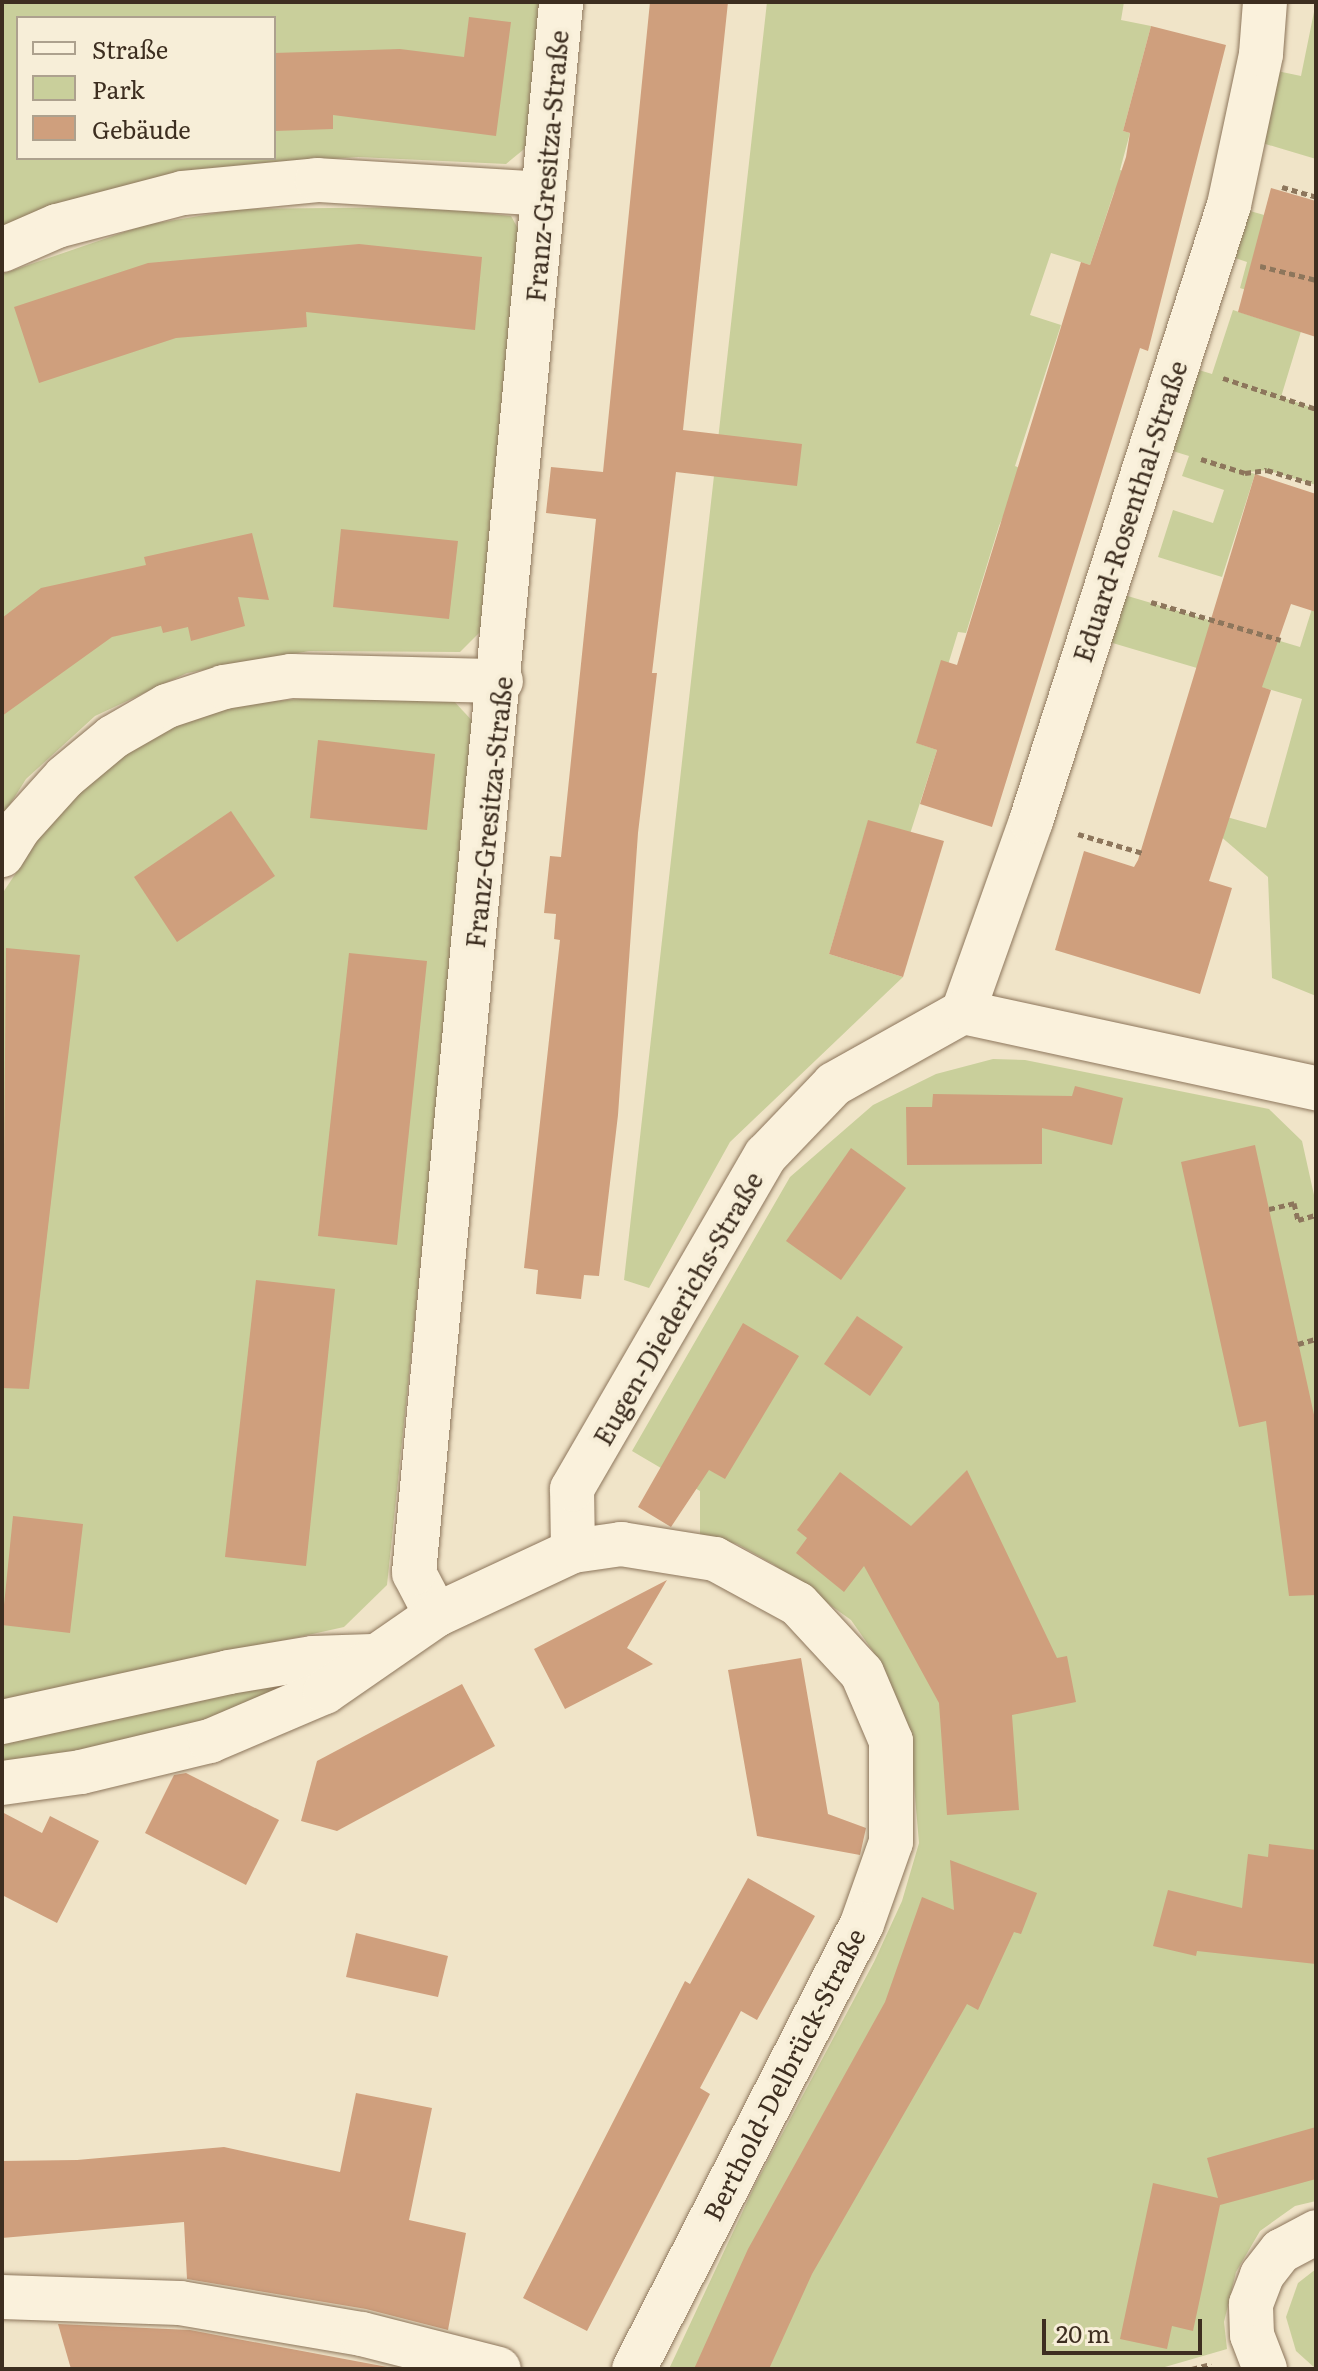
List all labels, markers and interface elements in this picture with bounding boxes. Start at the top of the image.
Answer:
legend [16,16,276,160]
street label: Franz-Gresitza-Straße [519,29,573,303]
text: Straße [92,31,168,66]
text: Park [92,71,145,106]
text: Gebäude [92,111,191,146]
street label: Eduard-Rosenthal-Straße [1065,356,1193,666]
street label: Franz-Gresitza-Straße [458,675,518,949]
street label: Eugen-Diederichs-Straße [586,1166,768,1450]
street label: Berthold-Delbrück-Straße [696,1923,870,2225]
scale bar [1046,2303,1206,2353]
text: 20 m [1056,2315,1110,2350]

